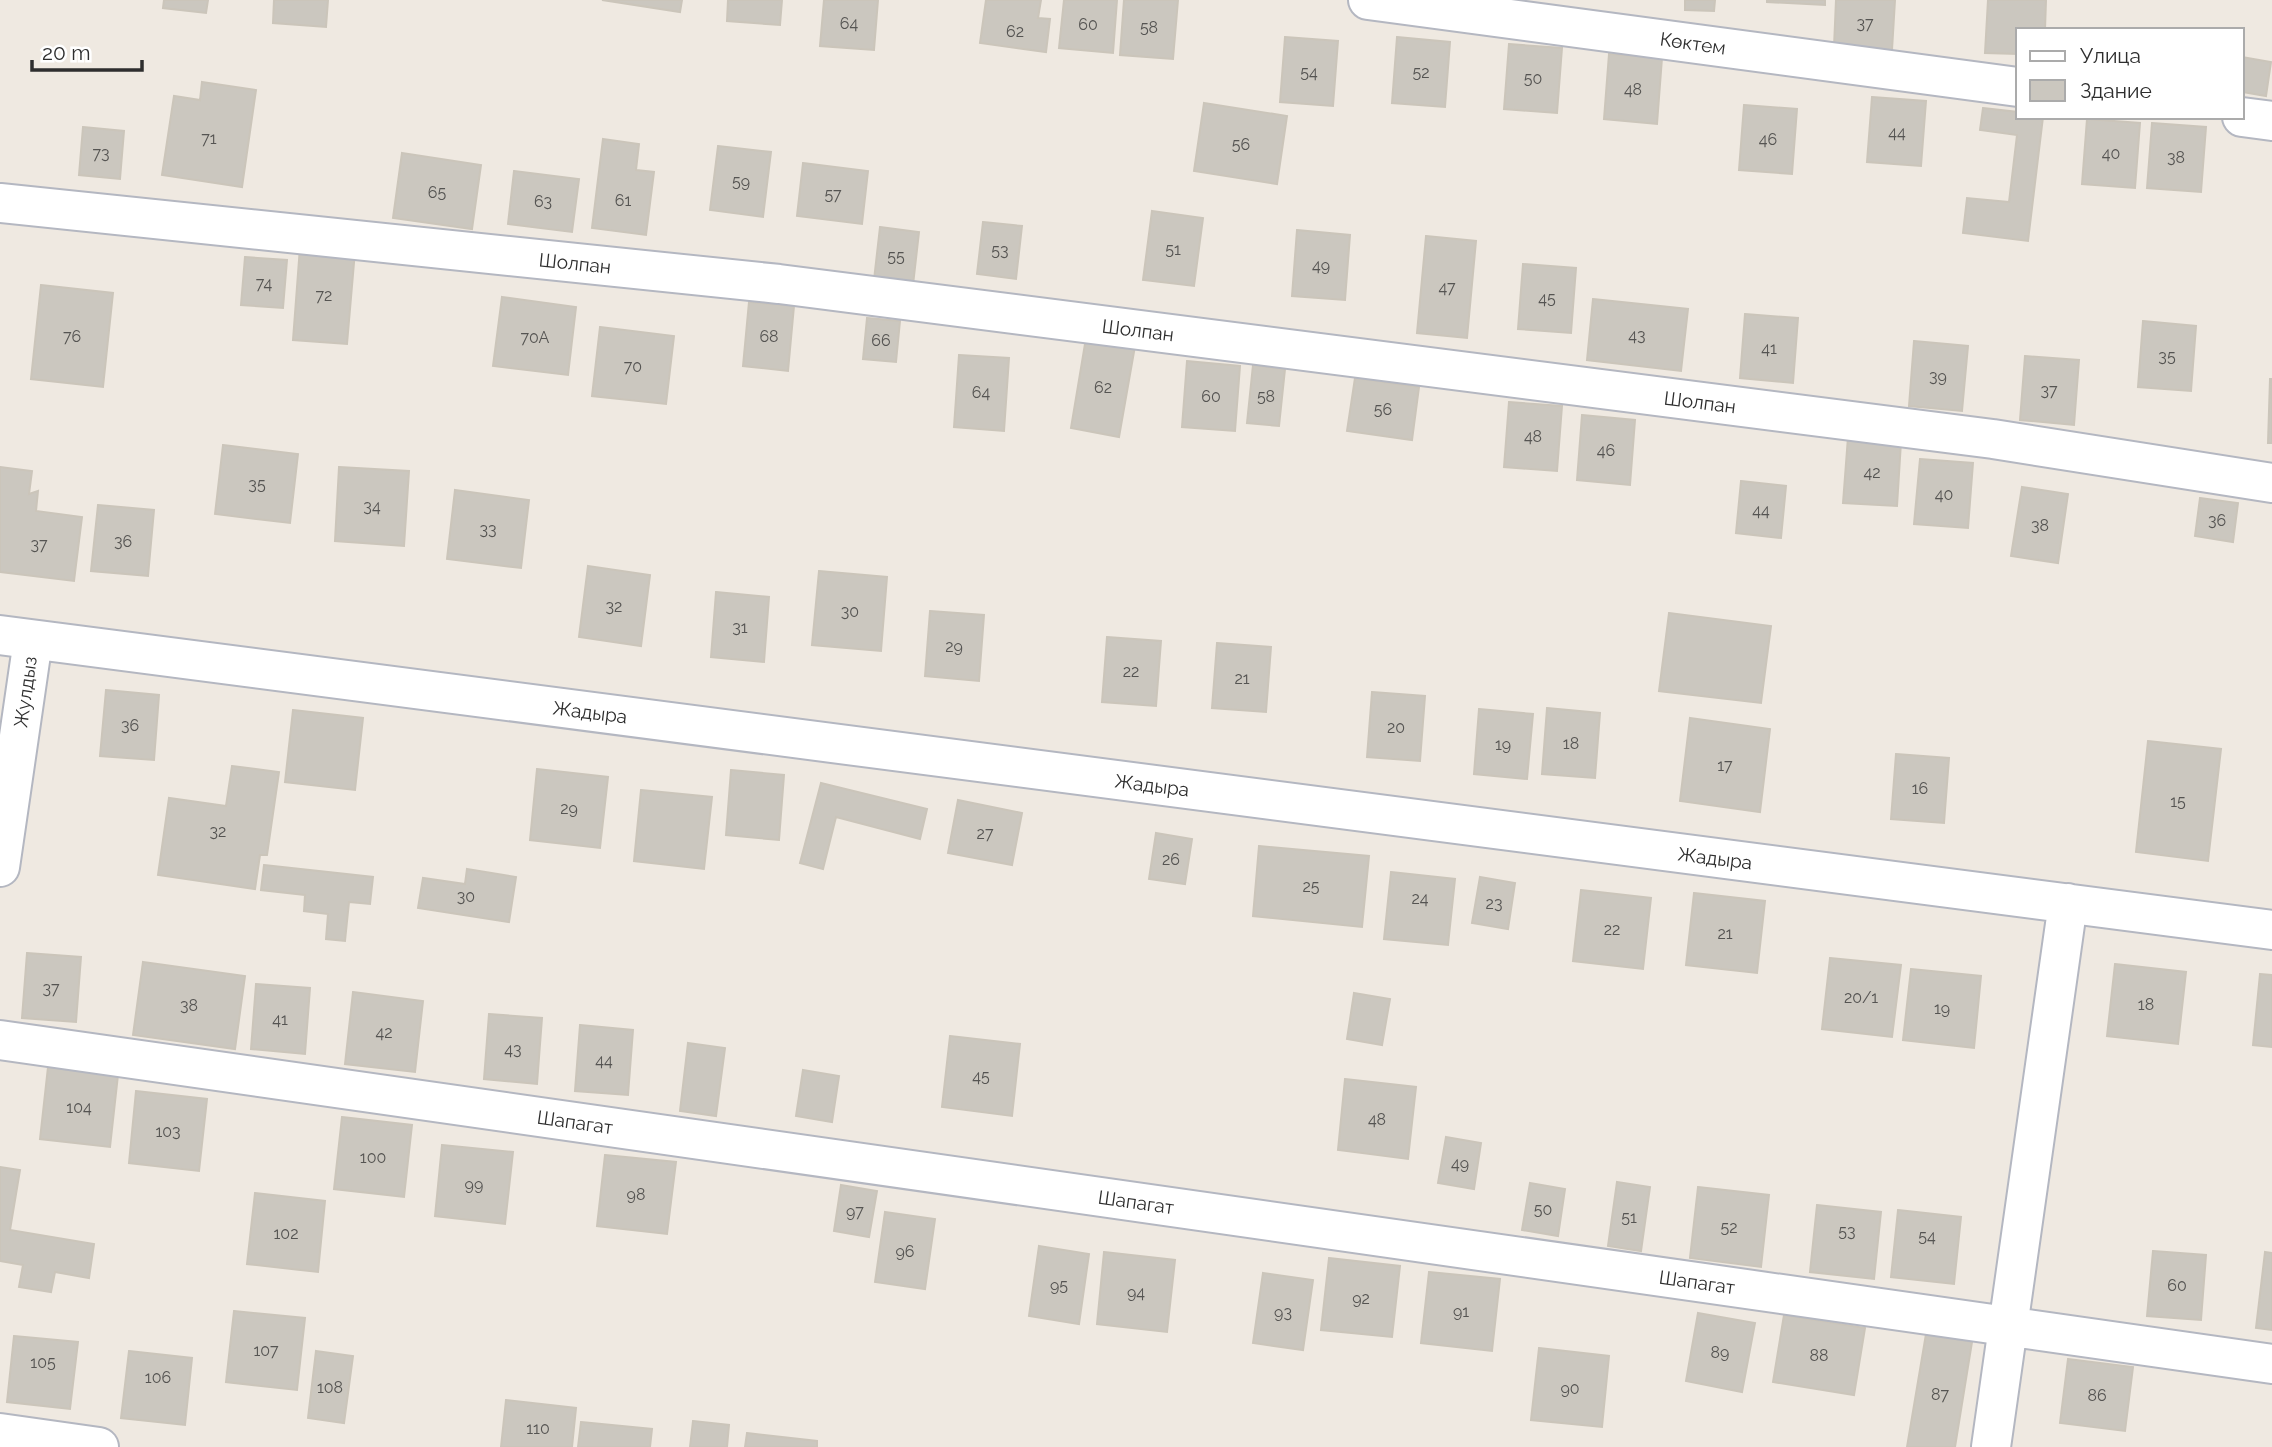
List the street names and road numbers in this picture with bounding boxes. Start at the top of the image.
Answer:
street label: Көктем [1659,28,1727,58]
street label: Шолпан [538,248,612,278]
street label: Шолпан [1101,315,1175,345]
street label: Шолпан [1663,387,1737,417]
street label: Жулдыз [9,655,41,729]
street label: Жадыра [551,697,629,727]
street label: Жадыра [1113,770,1191,800]
street label: Жадыра [1676,843,1754,873]
street label: Шапагат [536,1106,614,1138]
street label: Шапагат [1097,1186,1175,1218]
street label: Шапагат [1658,1266,1736,1298]

